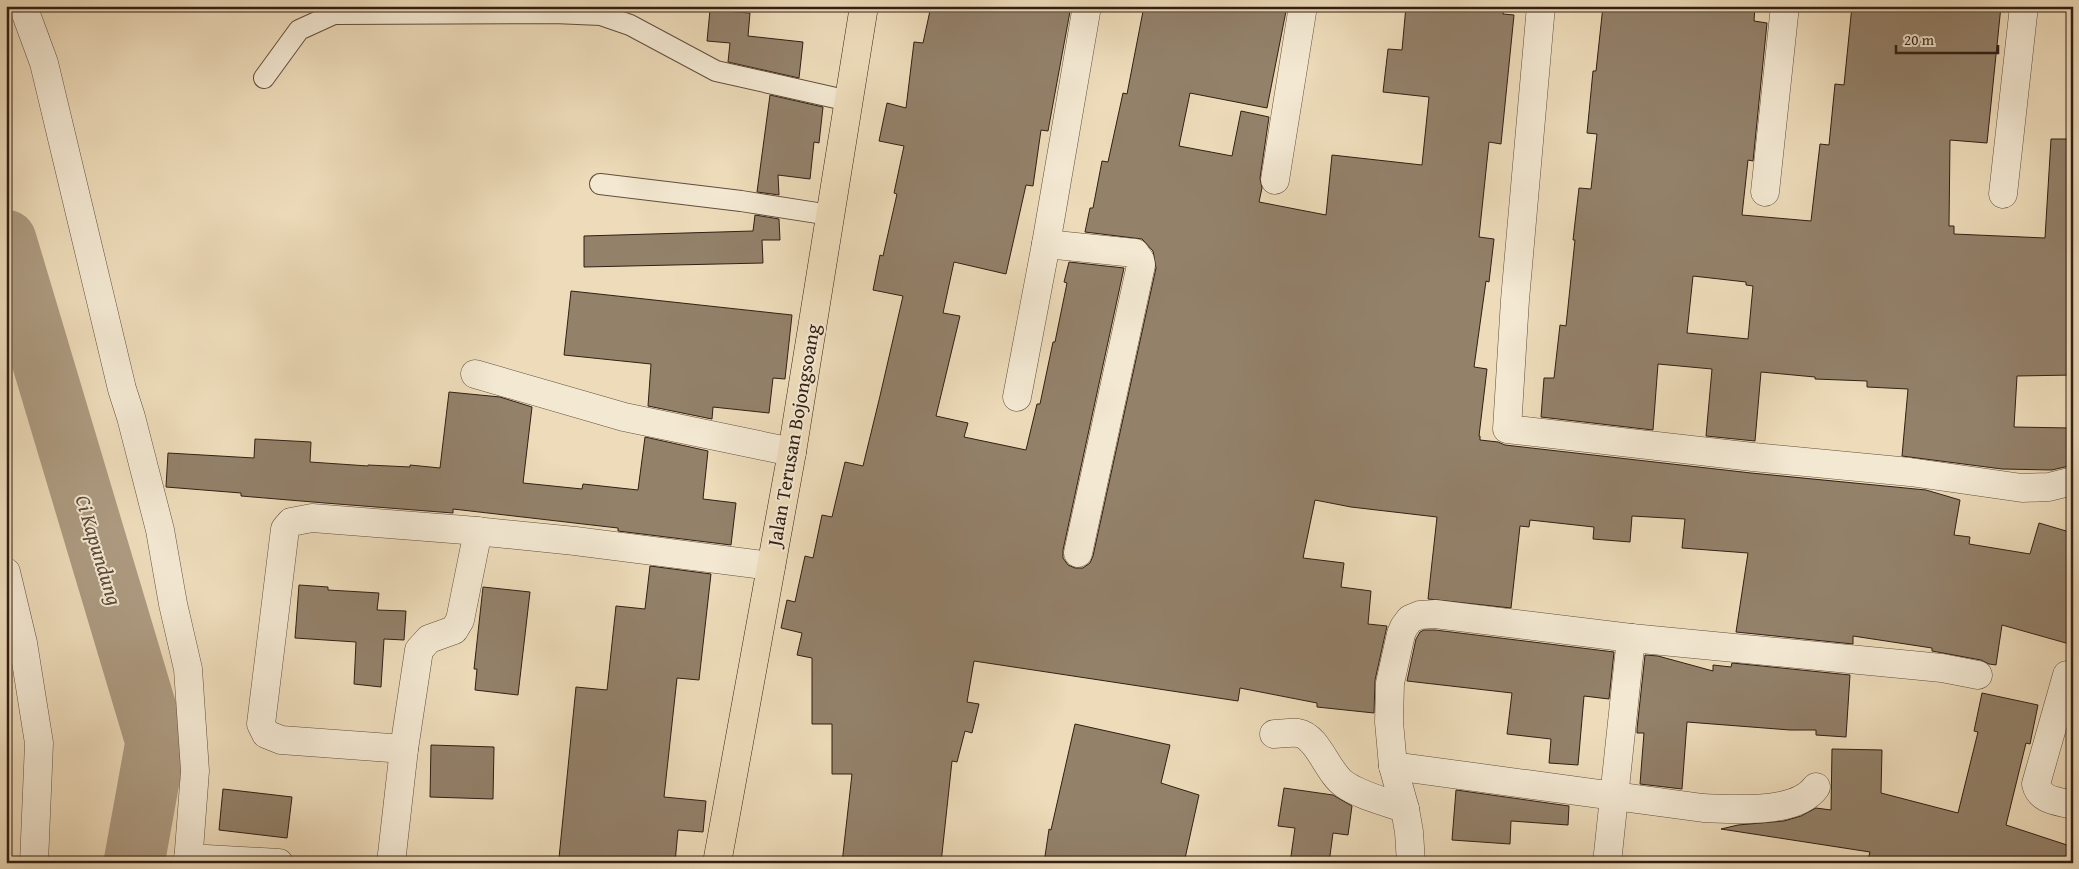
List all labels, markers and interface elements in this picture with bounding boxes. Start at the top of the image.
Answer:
scale bar [1896,22,1999,54]
text: 20 m [1904,29,1935,50]
street label: Jalan Terusan Bojongsoang [759,321,827,551]
water label: Ci Kapundung [68,491,131,609]

